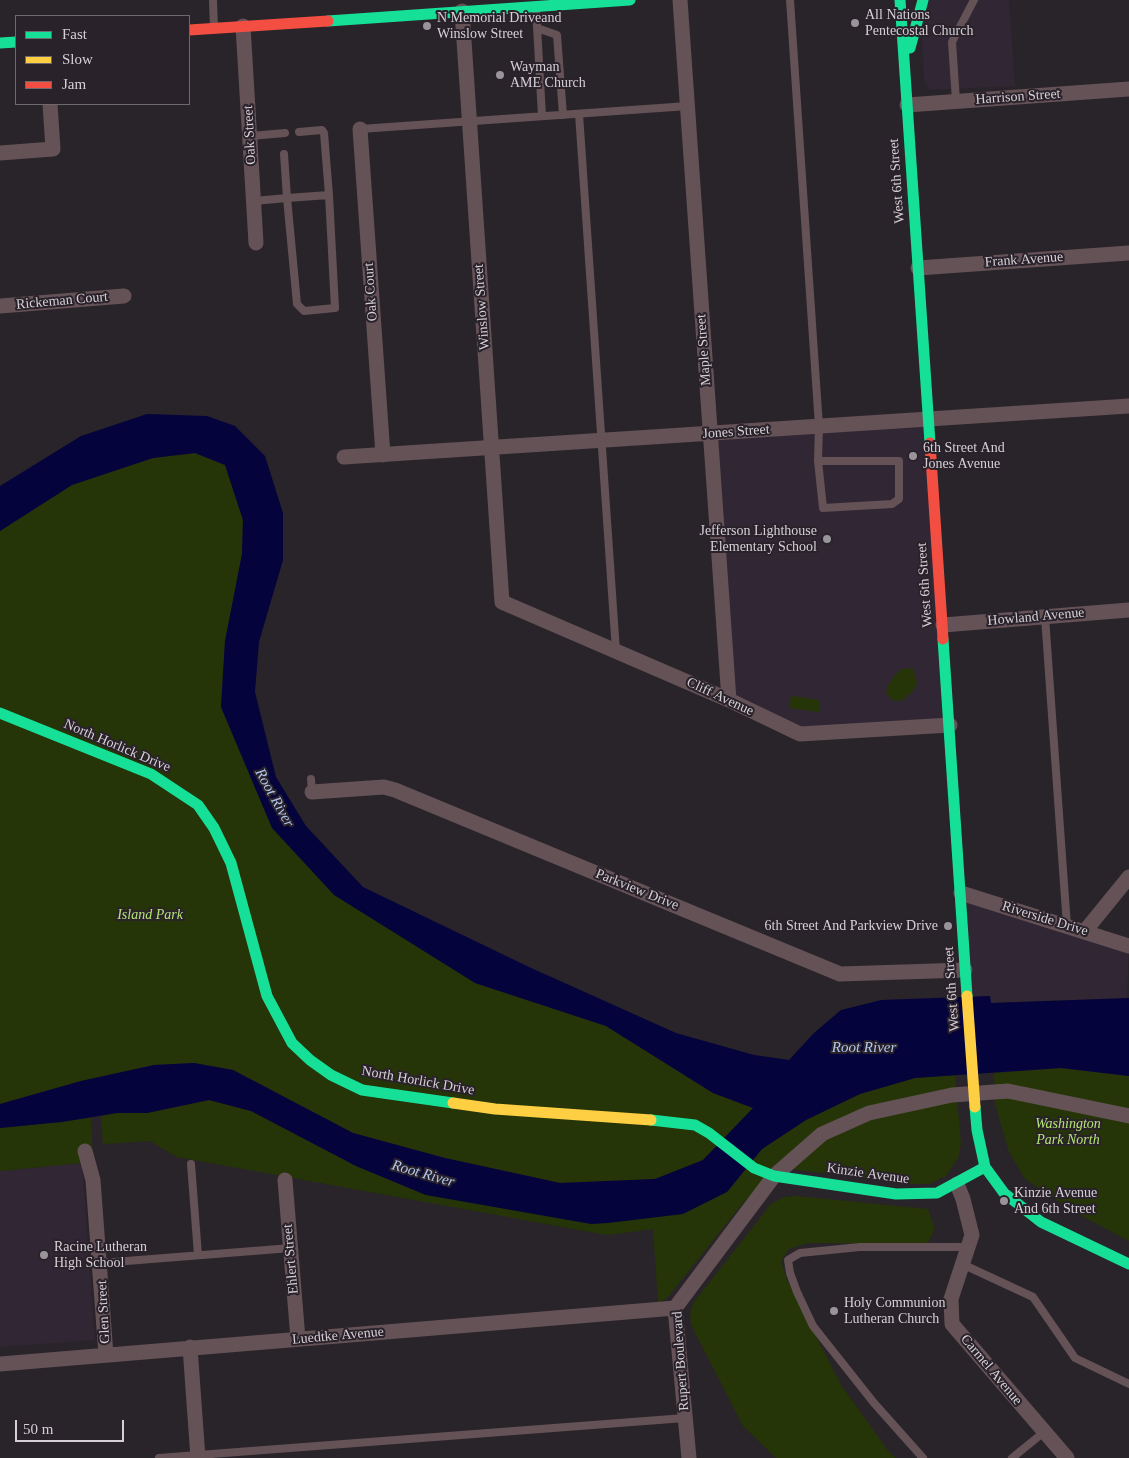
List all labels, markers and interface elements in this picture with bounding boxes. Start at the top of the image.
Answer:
place label: All Nations Pentecostal Church [865,7,973,40]
place label: N Memorial Driveand Winslow Street [437,10,561,42]
legend [15,15,190,105]
marker: All Nations Pentecostal Church [849,17,861,29]
marker: N Memorial Driveand Winslow Street [421,20,433,32]
text: Fast [62,26,87,42]
text: Slow [62,51,93,67]
place label: Wayman AME Church [510,59,586,92]
marker: Wayman AME Church [494,69,506,81]
text: Jam [62,76,86,92]
street label: Harrison Street [975,86,1061,108]
street label: Oak Street [240,105,260,165]
street label: West 6th Street [886,138,908,224]
street label: Frank Avenue [984,249,1064,271]
street label: Oak Court [361,262,381,322]
street label: Winslow Street [471,263,493,351]
street label: Rickeman Court [15,289,109,313]
street label: Maple Street [693,314,715,386]
street label: Jones Street [702,421,770,443]
place label: 6th Street And Jones Avenue [923,440,1005,472]
marker: 6th Street And Jones Avenue [907,450,919,462]
place label: Jefferson Lighthouse Elementary School [699,523,817,556]
marker: Jefferson Lighthouse Elementary School [821,533,833,545]
street label: West 6th Street [914,542,936,628]
street label: Howland Avenue [987,604,1085,630]
street label: Cliff Avenue [684,674,756,720]
street label: North Horlick Drive [61,716,173,776]
water label: Root River [250,765,298,831]
street label: Parkview Drive [593,866,681,914]
street label: Riverside Drive [1000,898,1090,940]
park label: Island Park [117,907,183,923]
place label: 6th Street And Parkview Drive [765,918,938,934]
marker: 6th Street And Parkview Drive [942,920,954,932]
street label: West 6th Street [941,946,963,1032]
water label: Root River [832,1039,896,1057]
street label: North Horlick Drive [360,1063,476,1099]
park label: Washington Park North [1035,1116,1101,1148]
water label: Root River [389,1156,457,1192]
street label: Kinzie Avenue [826,1160,910,1188]
place label: Kinzie Avenue And 6th Street [1014,1185,1097,1218]
marker: Kinzie Avenue And 6th Street [998,1195,1010,1207]
street label: Ehlert Street [280,1223,302,1295]
place label: Racine Lutheran High School [54,1239,147,1272]
marker: Racine Lutheran High School [38,1249,50,1261]
street label: Glen Street [94,1280,114,1344]
place label: Holy Communion Lutheran Church [844,1295,946,1328]
marker: Holy Communion Lutheran Church [828,1305,840,1317]
street label: Rupert Boulevard [669,1311,693,1411]
street label: Luedtke Avenue [292,1324,384,1348]
street label: Carmel Avenue [957,1331,1025,1409]
scale bar [18,1410,126,1442]
text: 50 m [23,1421,53,1437]

